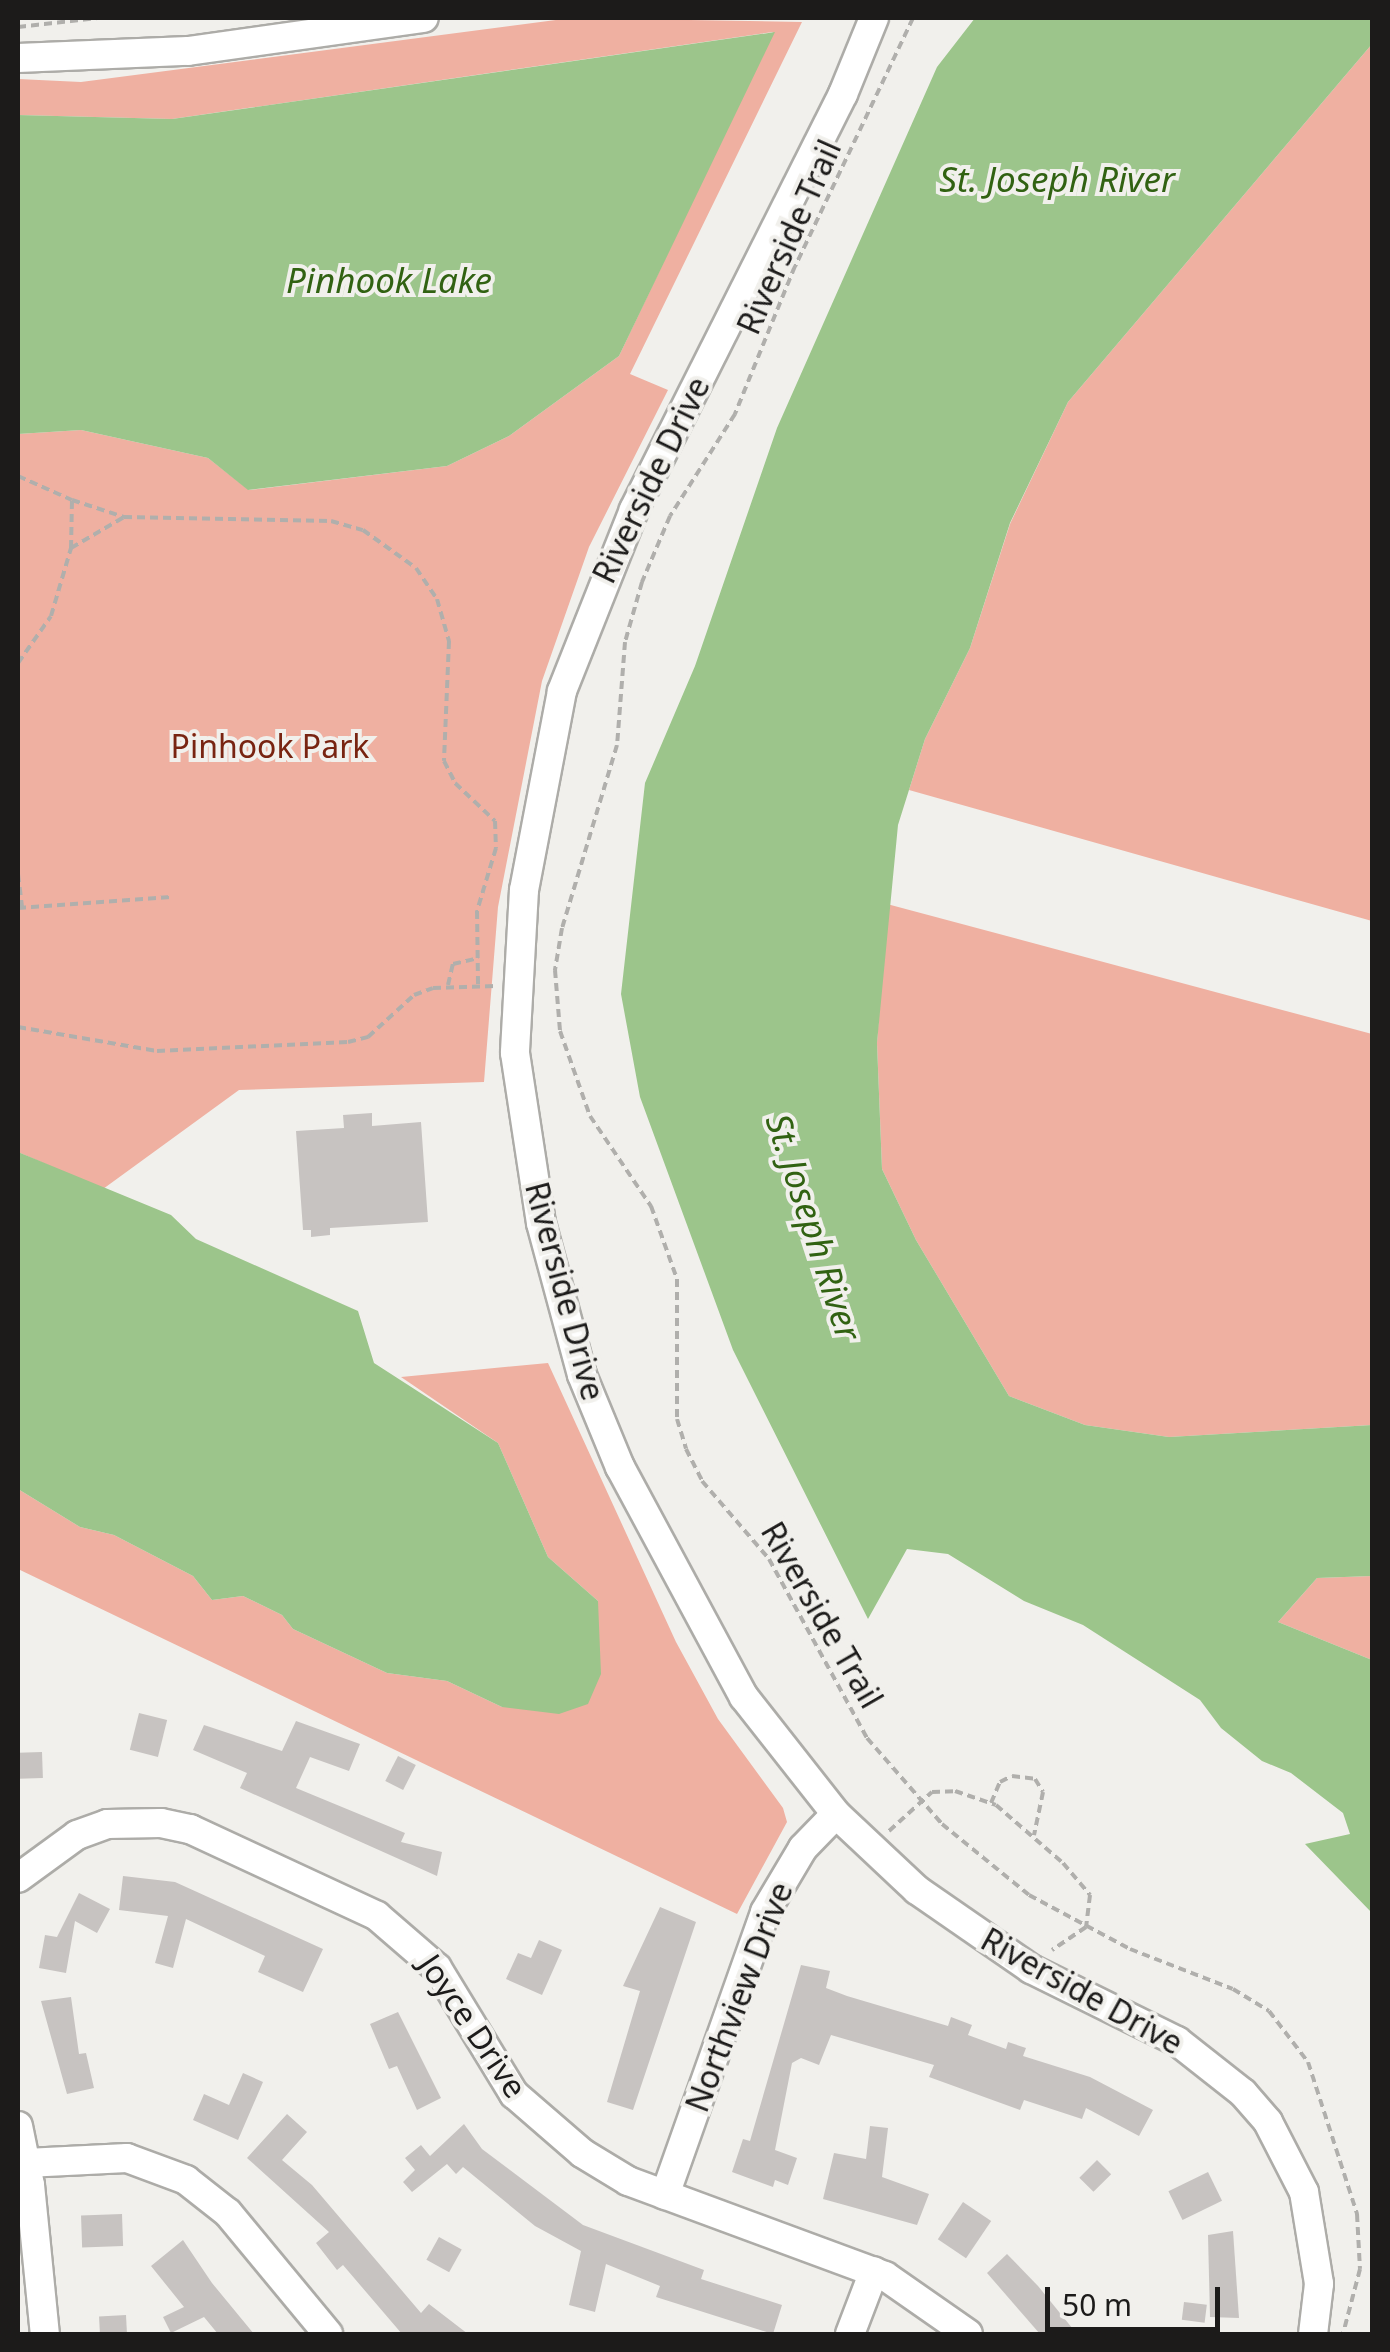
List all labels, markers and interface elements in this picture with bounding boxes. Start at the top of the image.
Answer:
street label: Riverside Trail [729,134,849,340]
water label: St. Joseph River [939,158,1175,200]
water label: Pinhook Lake [286,259,492,301]
street label: Riverside Drive [585,371,717,589]
park label: Pinhook Park [171,727,369,765]
water label: St. Joseph River [758,1108,870,1346]
street label: Riverside Drive [517,1178,613,1404]
street label: Riverside Trail [753,1515,891,1715]
street label: Northview Drive [678,1877,800,2117]
street label: Riverside Drive [975,1920,1189,2062]
street label: Joyce Drive [411,1947,535,2105]
scale bar [1050,2267,1225,2329]
text: 50 m [1062,2284,1132,2325]

